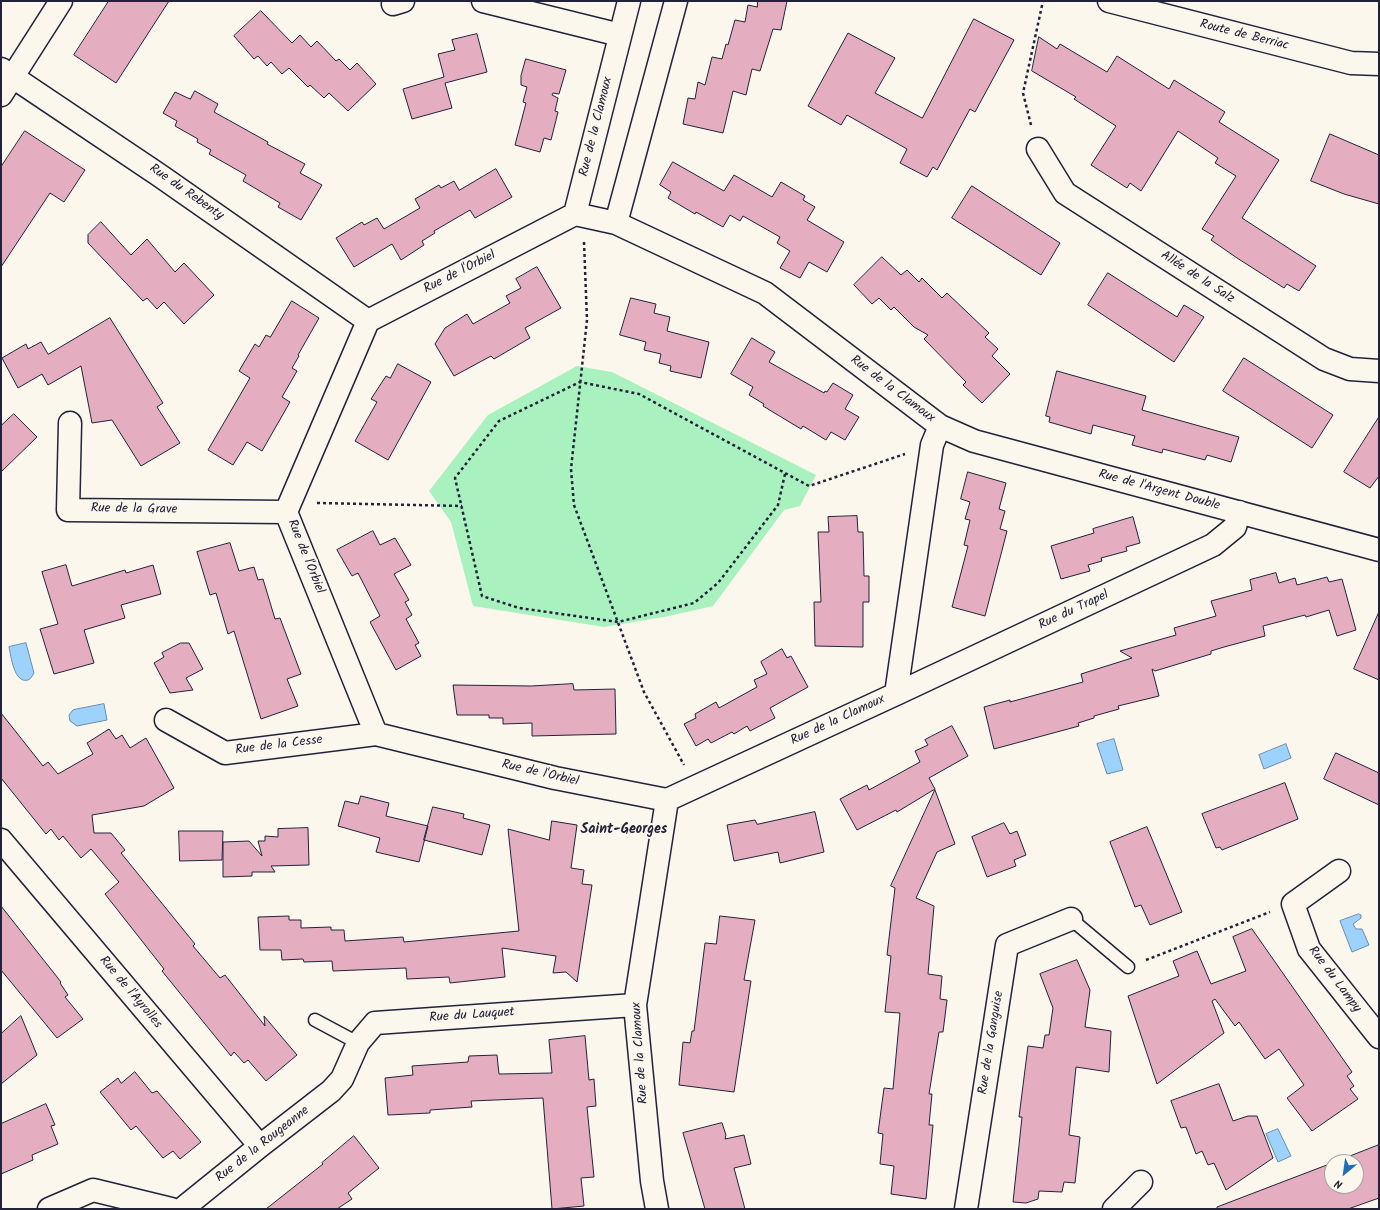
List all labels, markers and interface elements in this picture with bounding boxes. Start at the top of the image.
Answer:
street label: Route de Berriac [1198,17,1290,55]
street label: Rue de la Clamoux [577,76,617,178]
street label: Rue du Rebenty [146,162,226,224]
street label: Rue de l'Orbiel [421,248,499,298]
street label: Allée de la Salz [1157,248,1237,308]
street label: Rue de la Clamoux [847,353,937,427]
street label: Rue de l'Argent Double [1096,467,1222,515]
street label: Rue de la Grave [91,501,177,519]
street label: Rue de l'Orbiel [283,518,327,596]
street label: Rue du Trapel [1037,588,1111,634]
street label: Rue de la Clamoux [788,692,888,750]
street label: Rue de la Cesse [235,733,323,759]
street label: Rue de l'Orbiel [500,758,580,790]
district label: Saint-Georges [581,823,667,839]
street label: Rue du Lampy [1304,944,1364,1016]
street label: Rue de l'Ayrolles [95,954,165,1032]
street label: Rue de la Ganguise [976,990,1008,1096]
street label: Rue de la Clamoux [630,1002,652,1104]
street label: Rue du Lauquet [429,1005,515,1027]
street label: Rue de la Rougeanne [213,1104,313,1186]
north arrow [1324,1154,1364,1194]
text: N [1331,1174,1346,1193]

